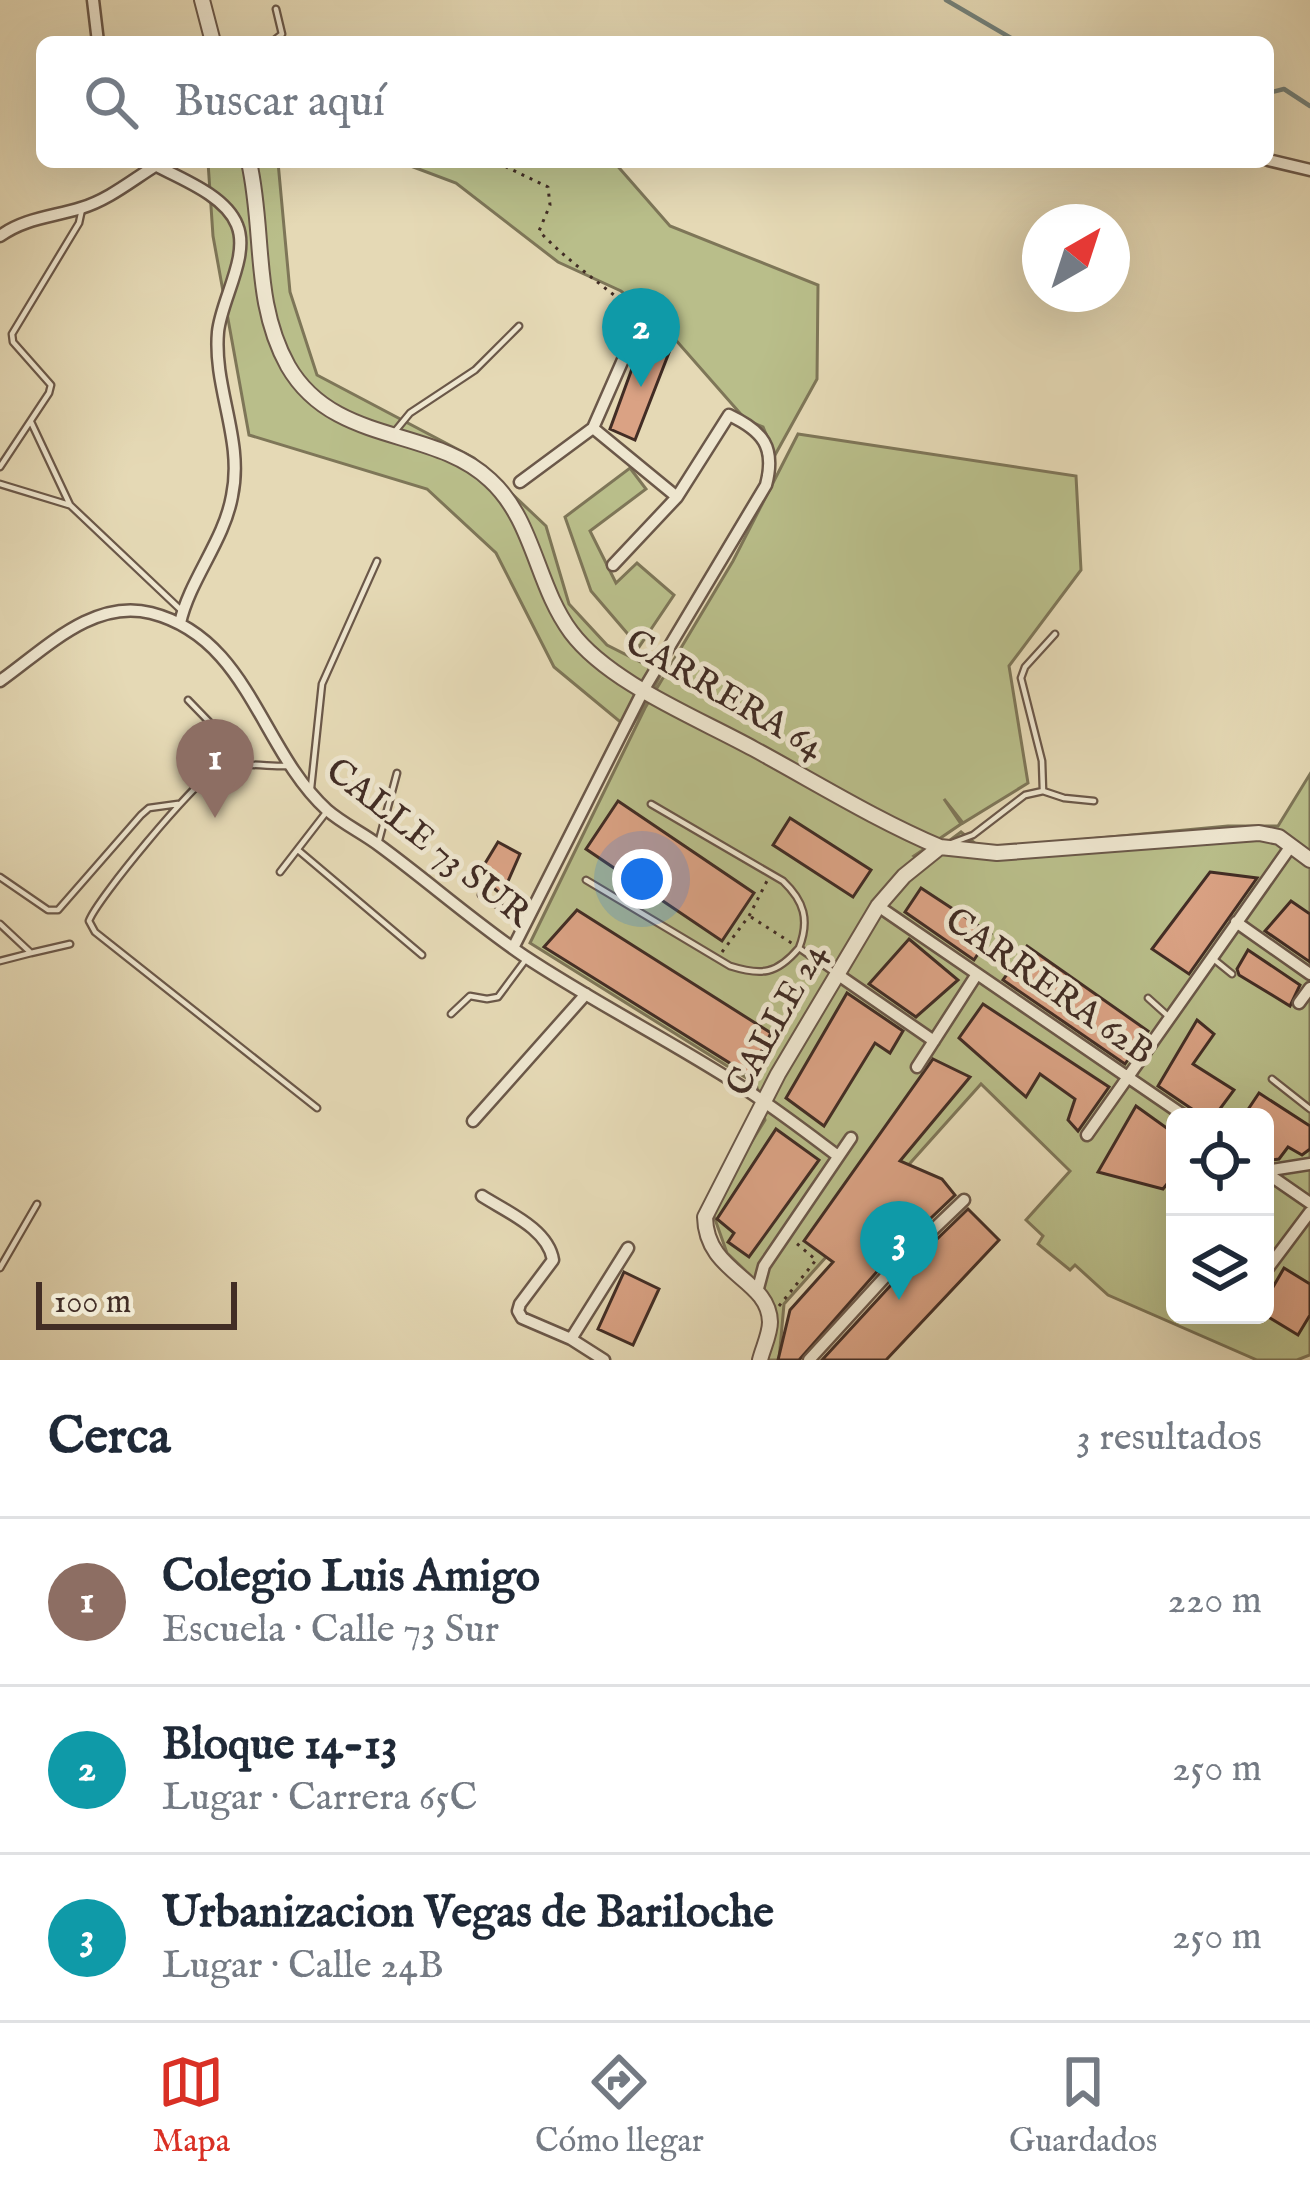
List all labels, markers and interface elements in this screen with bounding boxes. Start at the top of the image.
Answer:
search box [36,36,1274,168]
icon: search [78,69,144,135]
text: Buscar aquí [174,74,385,131]
north arrow [1022,204,1130,312]
pin: 2 [602,288,680,387]
street label: CARRERA 64 [617,620,832,770]
pin: 1 [176,719,254,818]
street label: CALLE 73 SUR [316,748,541,939]
your location [612,849,672,909]
street label: CARRERA 62B [936,898,1162,1076]
street label: CALLE 24 [716,935,838,1105]
map controls [1166,1108,1274,1324]
button: locate [1166,1108,1274,1216]
pin: 3 [860,1201,938,1300]
button: layers [1166,1216,1274,1324]
scale bar [36,1276,237,1329]
text: 100 m [54,1282,131,1324]
text: Cerca [48,1406,171,1471]
text: 3 resultados [1076,1414,1262,1463]
text: Colegio Luis Amigo [162,1549,540,1606]
text: 1 [80,1577,94,1626]
text: 220 m [1168,1577,1262,1626]
text: Escuela · Calle 73 Sur [162,1606,499,1655]
text: Bloque 14-13 [162,1717,397,1774]
text: 2 [78,1745,96,1794]
text: 250 m [1172,1745,1262,1794]
text: Lugar · Carrera 65C [162,1774,477,1823]
text: Urbanizacion Vegas de Bariloche [162,1885,774,1942]
text: 3 [80,1913,94,1962]
text: 250 m [1172,1913,1262,1962]
text: Lugar · Calle 24B [162,1942,443,1991]
tab: Mapa [152,2049,230,2163]
tab: Cómo llegar [535,2049,704,2163]
tab: Guardados [1009,2049,1157,2163]

